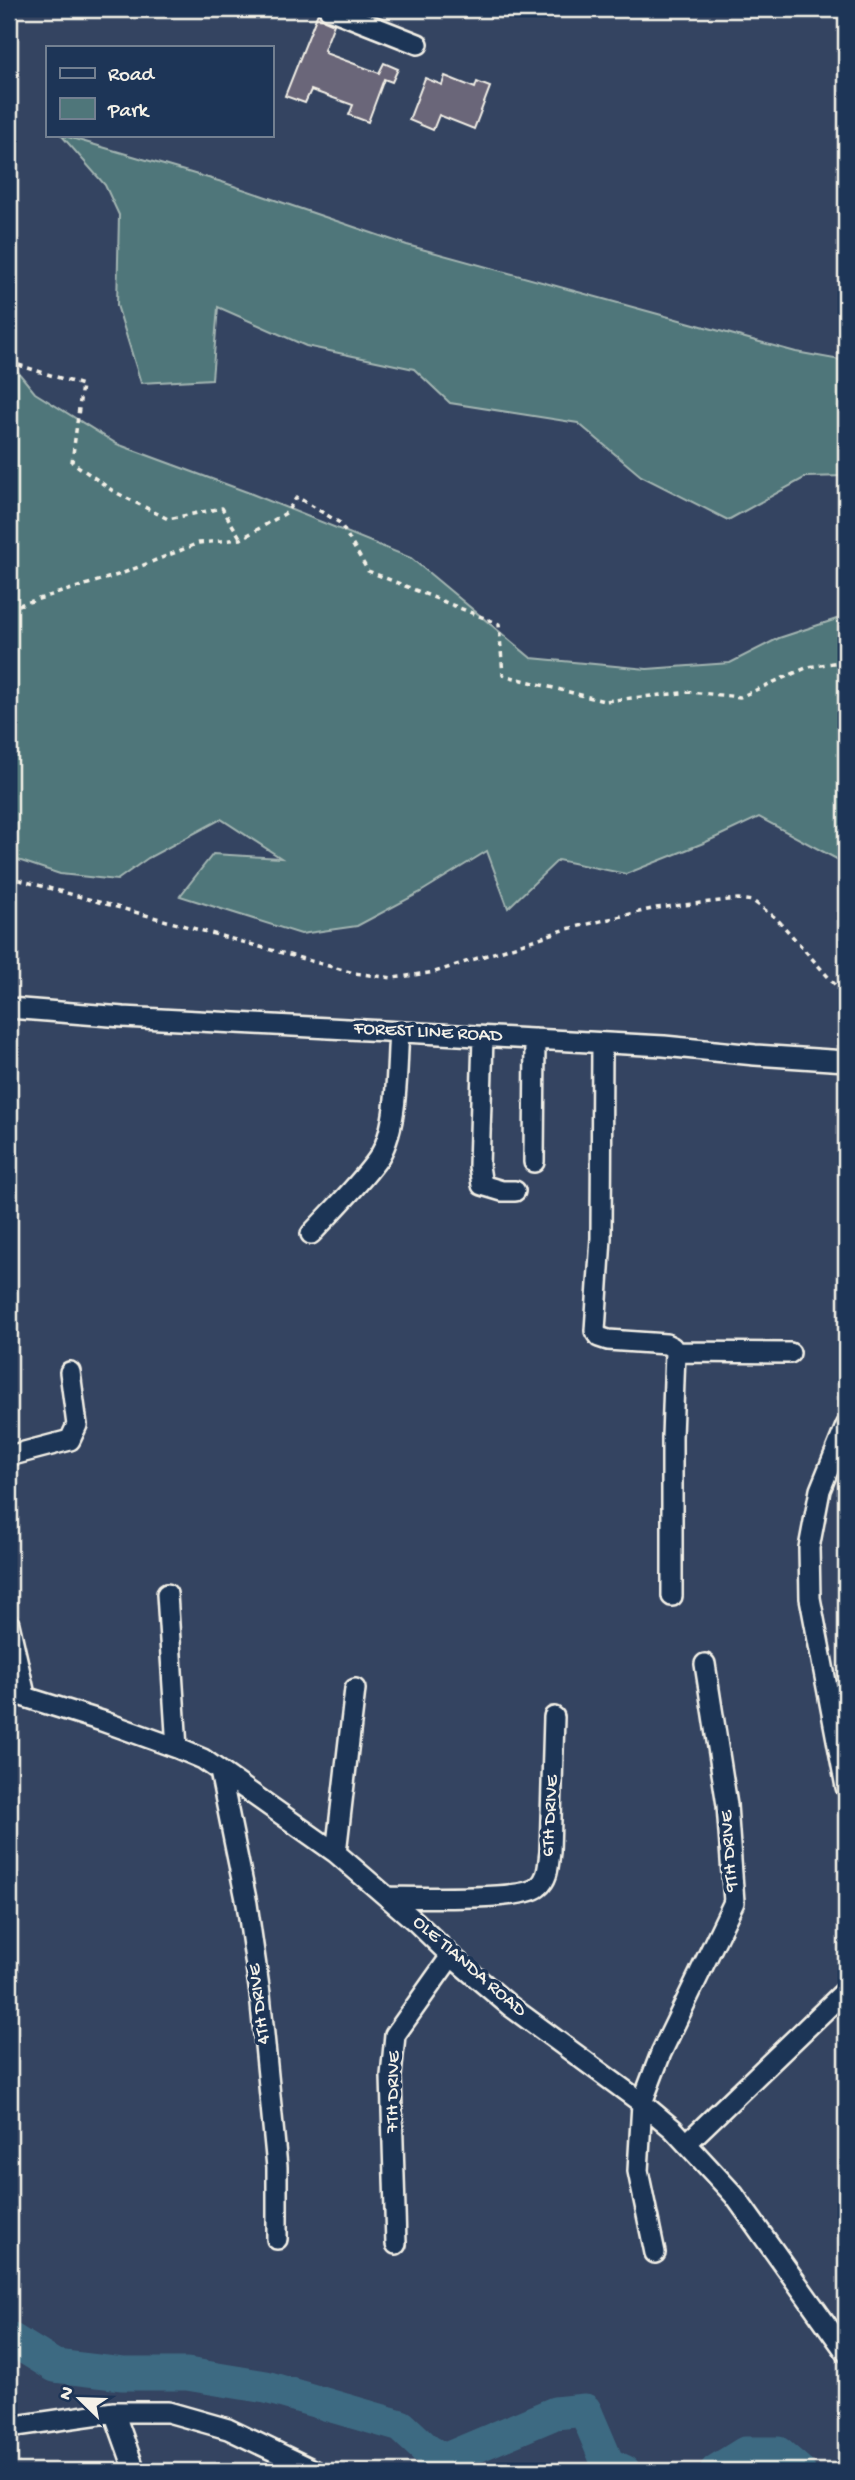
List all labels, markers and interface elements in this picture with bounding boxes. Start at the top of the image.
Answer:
legend [46,46,273,136]
text: Road [108,64,156,89]
text: Park [107,100,151,125]
street label: FOREST LINE ROAD [352,1018,504,1048]
street label: 6TH DRIVE [537,1774,565,1857]
street label: 9TH DRIVE [716,1808,744,1893]
street label: OLE TIANDA ROAD [407,1911,531,2023]
street label: 4TH DRIVE [244,1961,276,2046]
street label: 7TH DRIVE [382,2050,406,2134]
north arrow [46,2364,116,2434]
text: N [55,2384,81,2404]

